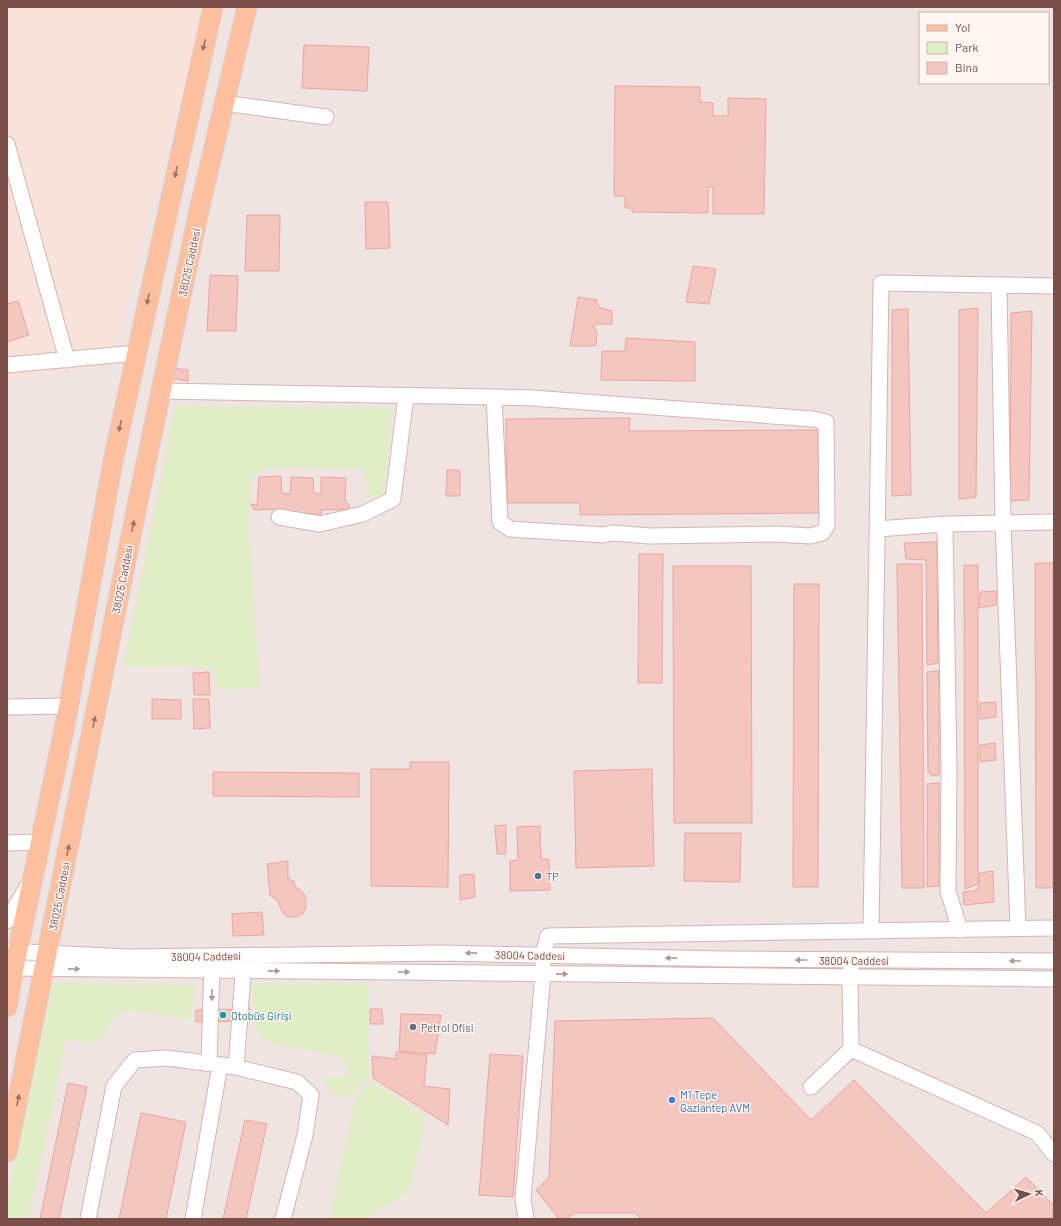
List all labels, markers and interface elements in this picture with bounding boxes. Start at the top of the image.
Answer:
legend [919,12,1049,84]
text: Yol [955,20,970,34]
one-way arrow [201,39,207,51]
text: Park [955,40,979,54]
text: Bina [955,60,978,74]
one-way arrow [173,166,179,178]
street label: 38025 Caddesi [175,226,203,297]
one-way arrow [145,293,151,305]
one-way arrow [117,420,123,432]
one-way arrow [130,520,136,532]
street label: 38025 Caddesi [109,543,135,614]
one-way arrow [91,716,97,728]
one-way arrow [66,843,72,856]
street label: 38025 Caddesi [46,860,72,931]
place label: TP [546,870,559,883]
marker: TP [533,871,543,881]
street label: 38004 Caddesi [495,948,565,962]
street label: 38004 Caddesi [171,949,241,963]
one-way arrow [465,950,477,957]
street label: 38004 Caddesi [819,954,889,967]
one-way arrow [664,955,677,961]
one-way arrow [794,957,807,963]
one-way arrow [1008,958,1021,964]
one-way arrow [68,966,81,972]
one-way arrow [268,967,280,974]
one-way arrow [398,969,411,975]
one-way arrow [556,971,569,977]
one-way arrow [208,989,215,1001]
place label: Otobüs Girişi [231,1009,292,1022]
marker: Otobüs Girişi [218,1010,228,1020]
place label: Petrol Ofisi [421,1021,474,1034]
marker: Petrol Ofisi [408,1022,418,1032]
place label: M1 Tepe Gaziantep AVM [680,1088,750,1114]
one-way arrow [15,1094,21,1107]
marker: M1 Tepe Gaziantep AVM [667,1095,677,1105]
north arrow [1009,1174,1049,1214]
text: K [1033,1189,1046,1197]

